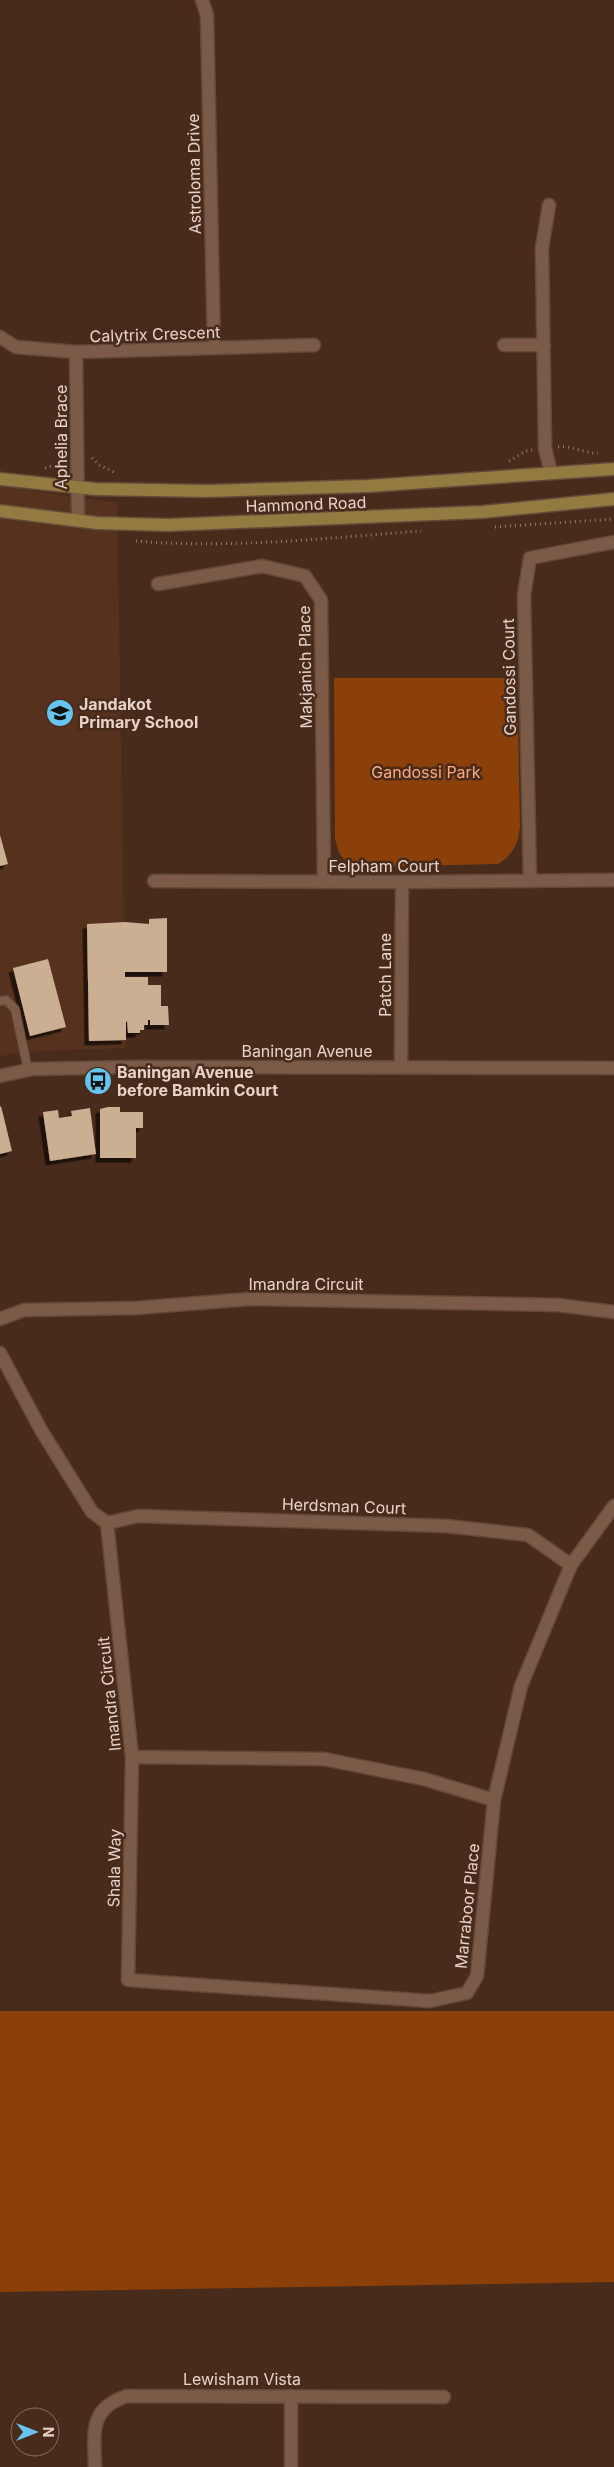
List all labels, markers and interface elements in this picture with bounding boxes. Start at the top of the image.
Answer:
street label: Astroloma Drive [183,113,205,235]
street label: Calytrix Crescent [89,322,221,346]
street label: Aphelia Brace [51,385,71,489]
street label: Hammond Road [245,492,367,516]
street label: Makjanich Place [294,605,316,729]
street label: Gandossi Court [498,618,520,736]
place label: Jandakot Primary School [79,694,198,732]
school or university icon: Jandakot Primary School [45,698,75,728]
park label: Gandossi Park [371,762,481,782]
street label: Felpham Court [328,856,440,876]
street label: Patch Lane [375,933,395,1017]
street label: Baningan Avenue [241,1041,373,1061]
place label: Baningan Avenue before Bamkin Court [117,1062,278,1100]
bus stop icon: Baningan Avenue before Bamkin Court [83,1066,113,1096]
street label: Imandra Circuit [248,1274,364,1294]
street label: Herdsman Court [281,1494,407,1518]
street label: Imandra Circuit [93,1636,125,1752]
street label: Shala Way [103,1828,125,1908]
street label: Marraboor Place [450,1842,484,1970]
street label: Lewisham Vista [183,2369,301,2389]
north arrow [10,2407,60,2457]
text: N [40,2427,57,2437]

